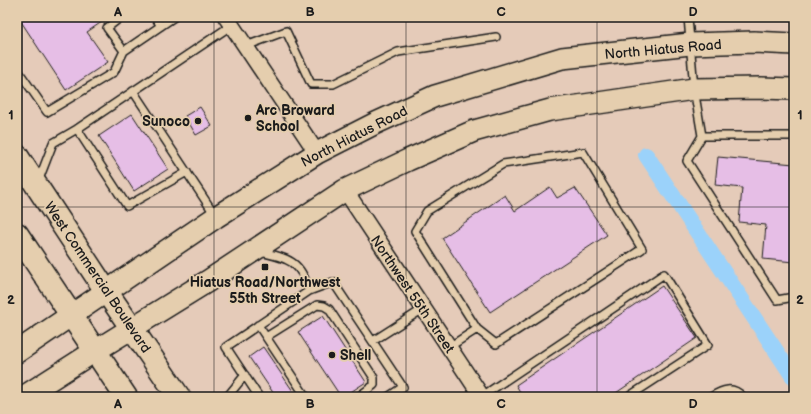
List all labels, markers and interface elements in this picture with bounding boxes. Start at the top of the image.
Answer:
text: A [113,4,122,20]
text: B [305,4,315,20]
text: C [496,4,506,20]
text: D [688,4,698,20]
street label: North Hiatus Road [604,36,722,63]
place label: Arc Broward School [255,102,335,135]
street label: North Hiatus Road [298,102,410,171]
text: 1 [8,107,14,123]
text: 1 [797,107,803,123]
place label: Sunoco [142,113,190,130]
marker: Arc Broward School [243,113,253,123]
marker: Sunoco [193,116,203,126]
street label: West Commercial Boulevard [41,198,155,356]
street label: Northwest 55th Street [367,232,459,357]
marker: Hiatus Road/Northwest 55th Street [260,262,270,272]
place label: Hiatus Road/Northwest 55th Street [190,274,341,307]
text: 2 [7,292,15,308]
text: 2 [796,292,804,308]
place label: Shell [340,347,371,364]
marker: Shell [327,350,337,360]
text: A [113,396,122,412]
text: B [305,396,315,412]
text: C [496,396,506,412]
text: D [688,396,698,412]

